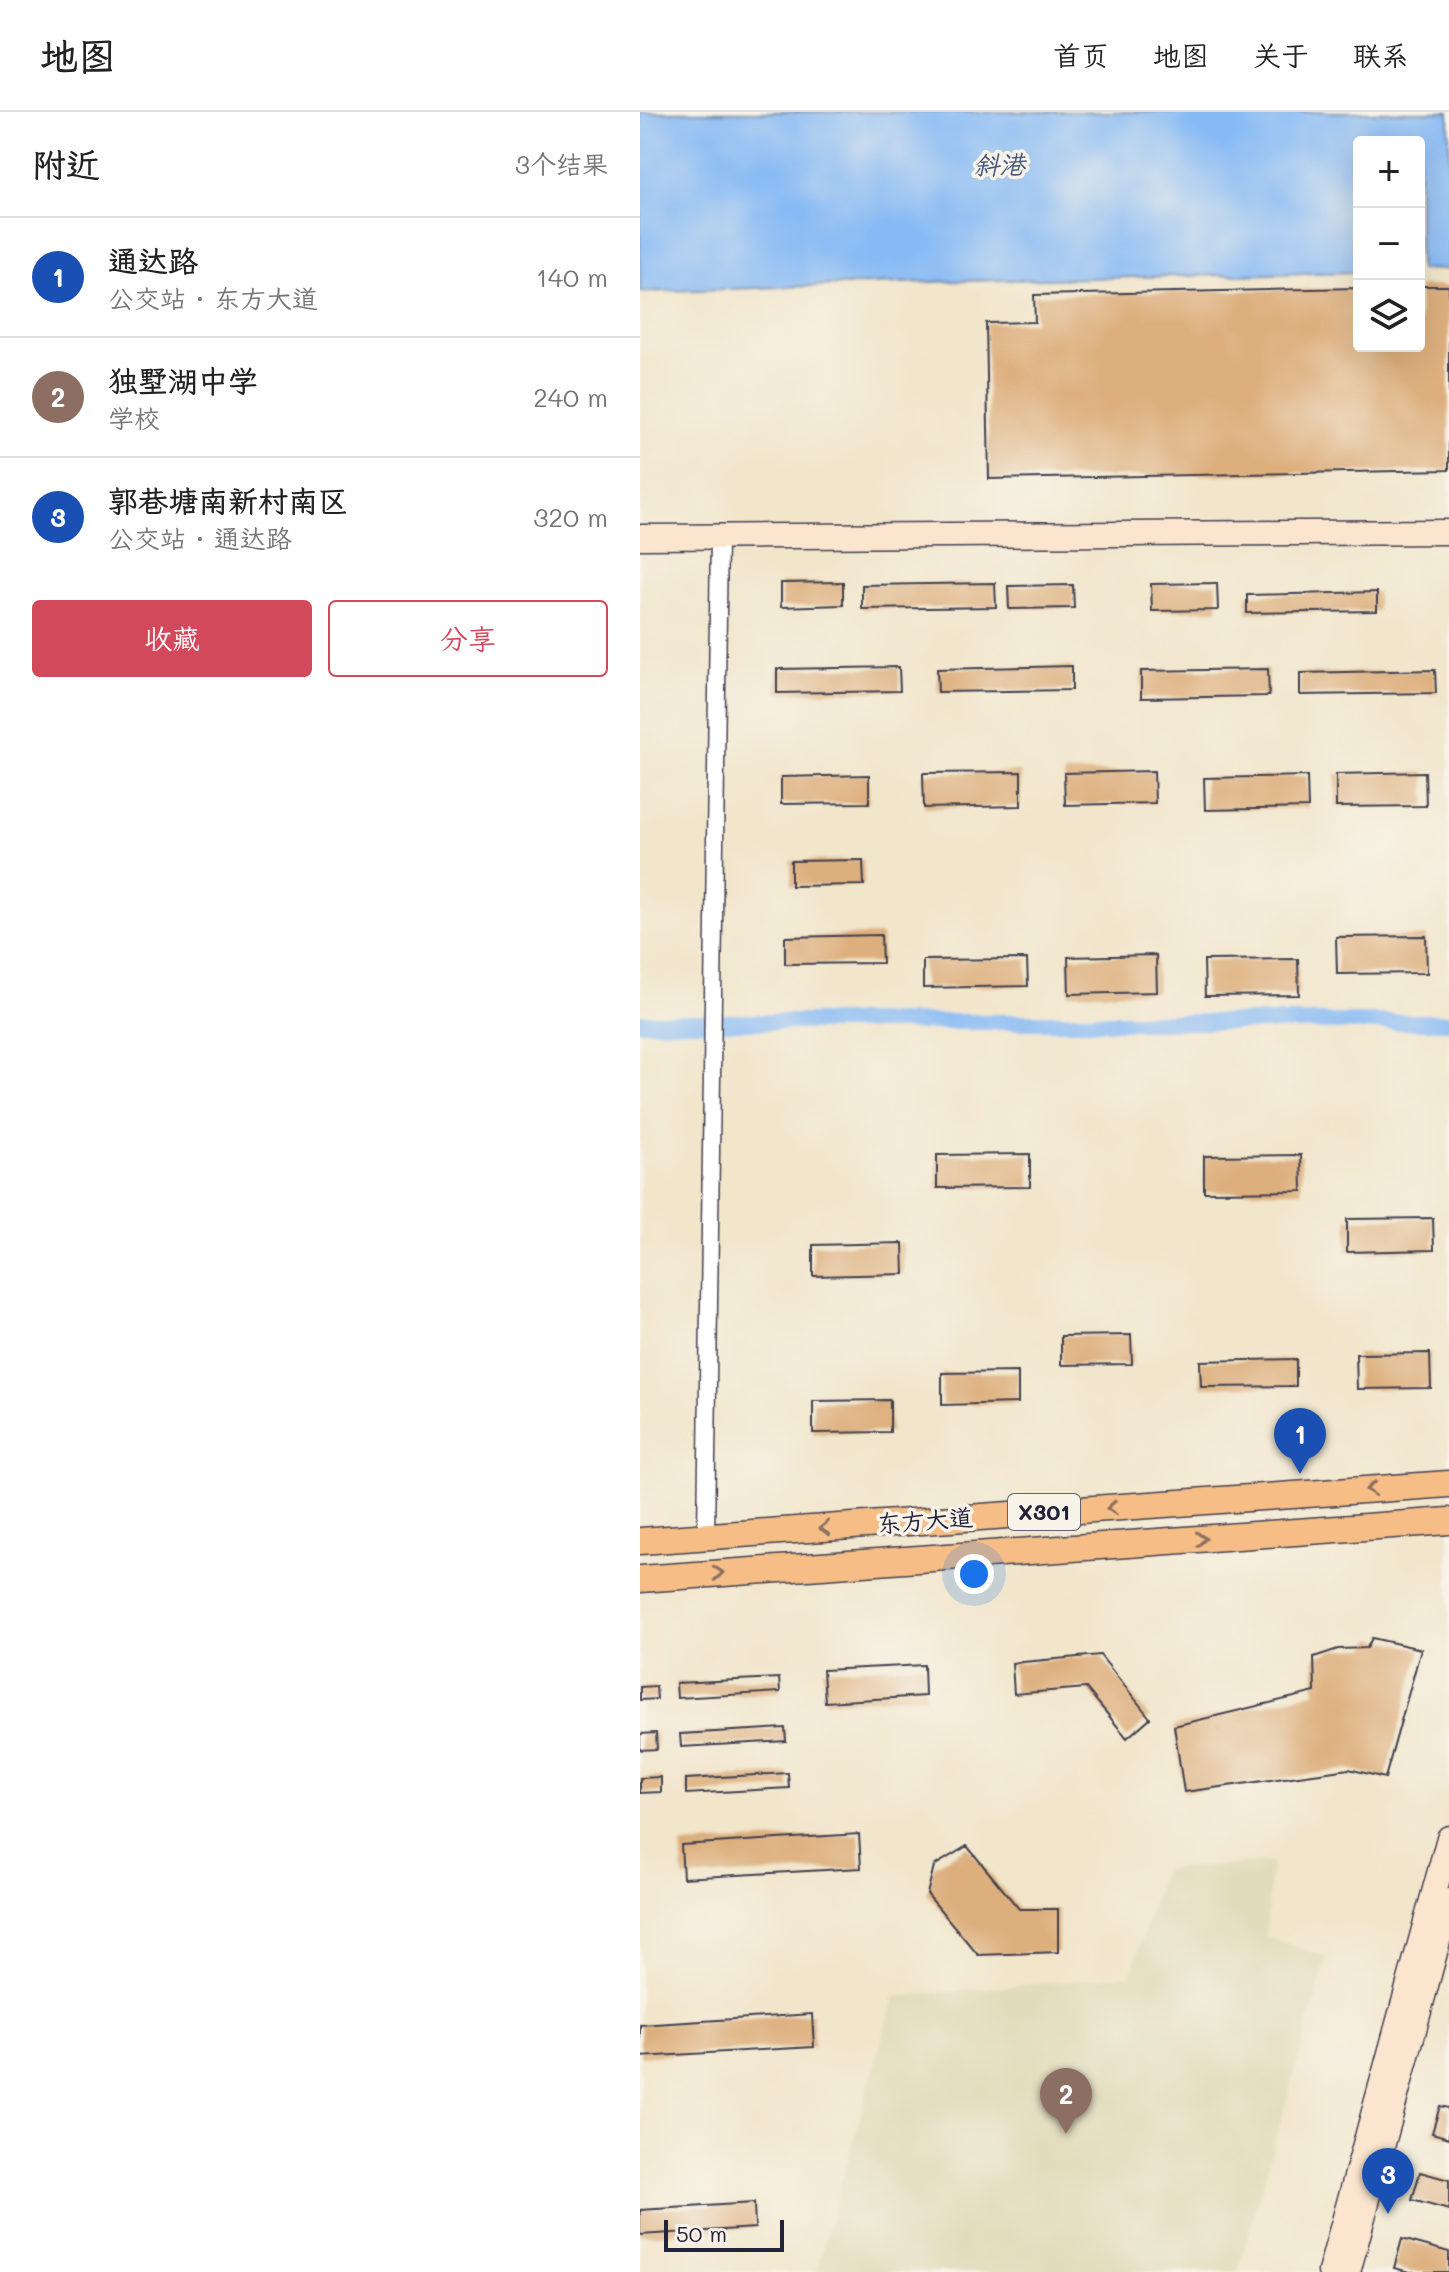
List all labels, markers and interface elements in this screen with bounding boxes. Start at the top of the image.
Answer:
text: 地图 [40,30,116,80]
text: 首页 [1053,37,1109,73]
text: 地图 [1153,37,1209,73]
text: 关于 [1253,37,1309,73]
text: 联系 [1353,37,1409,73]
map controls [1353,136,1425,352]
button: + [1353,136,1425,208]
text: 附近 [32,141,100,186]
water label: 斜港 [973,146,1028,181]
text: 3个结果 [515,147,608,181]
button: − [1353,208,1425,280]
text: 通达路 [108,240,198,280]
text: 1 [52,260,64,294]
text: 140 m [536,260,608,294]
button: layers [1353,280,1425,352]
text: 公交站 · 东方大道 [108,281,318,315]
text: 独墅湖中学 [108,360,258,400]
text: 2 [51,380,65,414]
text: 240 m [533,380,608,414]
text: 学校 [108,401,160,435]
text: 郭巷塘南新村南区 [108,480,348,520]
text: 3 [50,500,66,534]
text: 320 m [533,500,608,534]
text: 公交站 · 通达路 [108,521,292,555]
button: 收藏 [32,600,312,677]
button: 分享 [328,600,608,677]
pin: 1 [1274,1408,1326,1474]
one-way arrow [1364,1480,1377,1497]
road number: X301 [1008,1494,1080,1530]
one-way arrow [1105,1499,1118,1516]
street label: 东方大道 [876,1501,974,1538]
one-way arrow [818,1519,831,1536]
one-way arrow [1195,1531,1208,1548]
your location [954,1554,994,1594]
one-way arrow [712,1565,725,1582]
pin: 2 [1040,2068,1092,2134]
pin: 3 [1362,2148,1414,2214]
scale bar [664,2216,784,2252]
text: 50 m [676,2219,727,2248]

